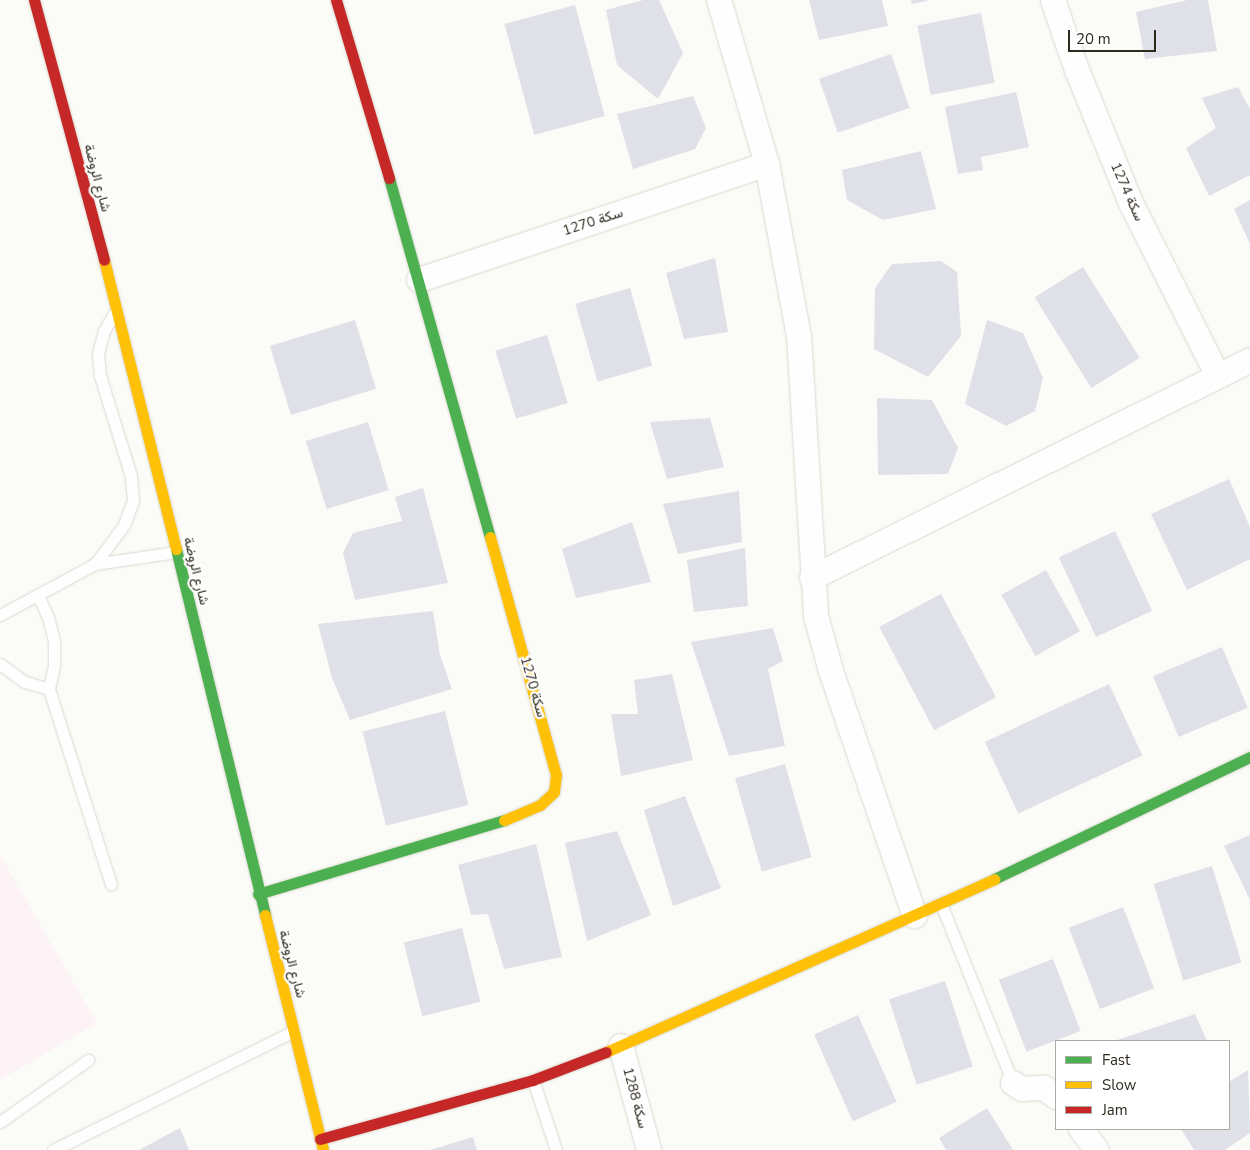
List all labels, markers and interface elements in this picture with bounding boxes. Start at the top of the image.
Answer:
scale bar [1070,20,1158,52]
text: 20 m [1076,29,1111,49]
street label: شارع الروضة [80,142,114,214]
street label: سكة 1274 [1107,160,1147,224]
street label: سكة 1270 [561,204,625,240]
street label: شارع الروضة [179,535,213,607]
street label: سكة 1270 [516,655,550,719]
street label: شارع الروضة [275,928,309,1000]
legend [1055,1040,1230,1130]
text: Fast [1102,1050,1130,1070]
street label: سكة 1288 [619,1066,651,1130]
text: Slow [1102,1075,1136,1095]
text: Jam [1102,1100,1128,1120]

